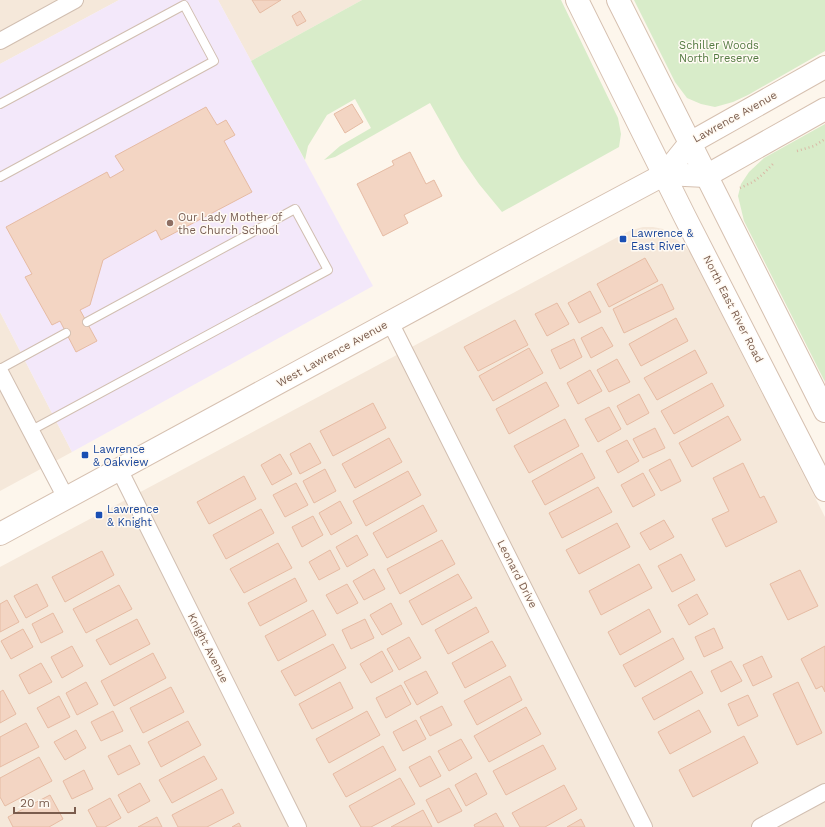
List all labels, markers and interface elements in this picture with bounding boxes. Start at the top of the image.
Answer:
park label: Schiller Woods North Preserve [679,39,759,65]
street label: Lawrence Avenue [691,89,779,145]
place label: Our Lady Mother of the Church School [178,211,283,237]
marker: Our Lady Mother of the Church School [165,218,175,228]
place label: Lawrence & East River [631,227,694,253]
marker: Lawrence & East River [618,234,628,244]
street label: North East River Road [700,253,766,365]
street label: West Lawrence Avenue [274,318,390,390]
place label: Lawrence & Oakview [93,443,148,469]
marker: Lawrence & Oakview [80,450,90,460]
place label: Lawrence & Knight [107,503,159,529]
marker: Lawrence & Knight [94,510,104,520]
street label: Leonard Drive [494,538,540,610]
street label: Knight Avenue [185,611,231,685]
scale bar [14,789,75,815]
text: 20 m [20,796,50,810]

